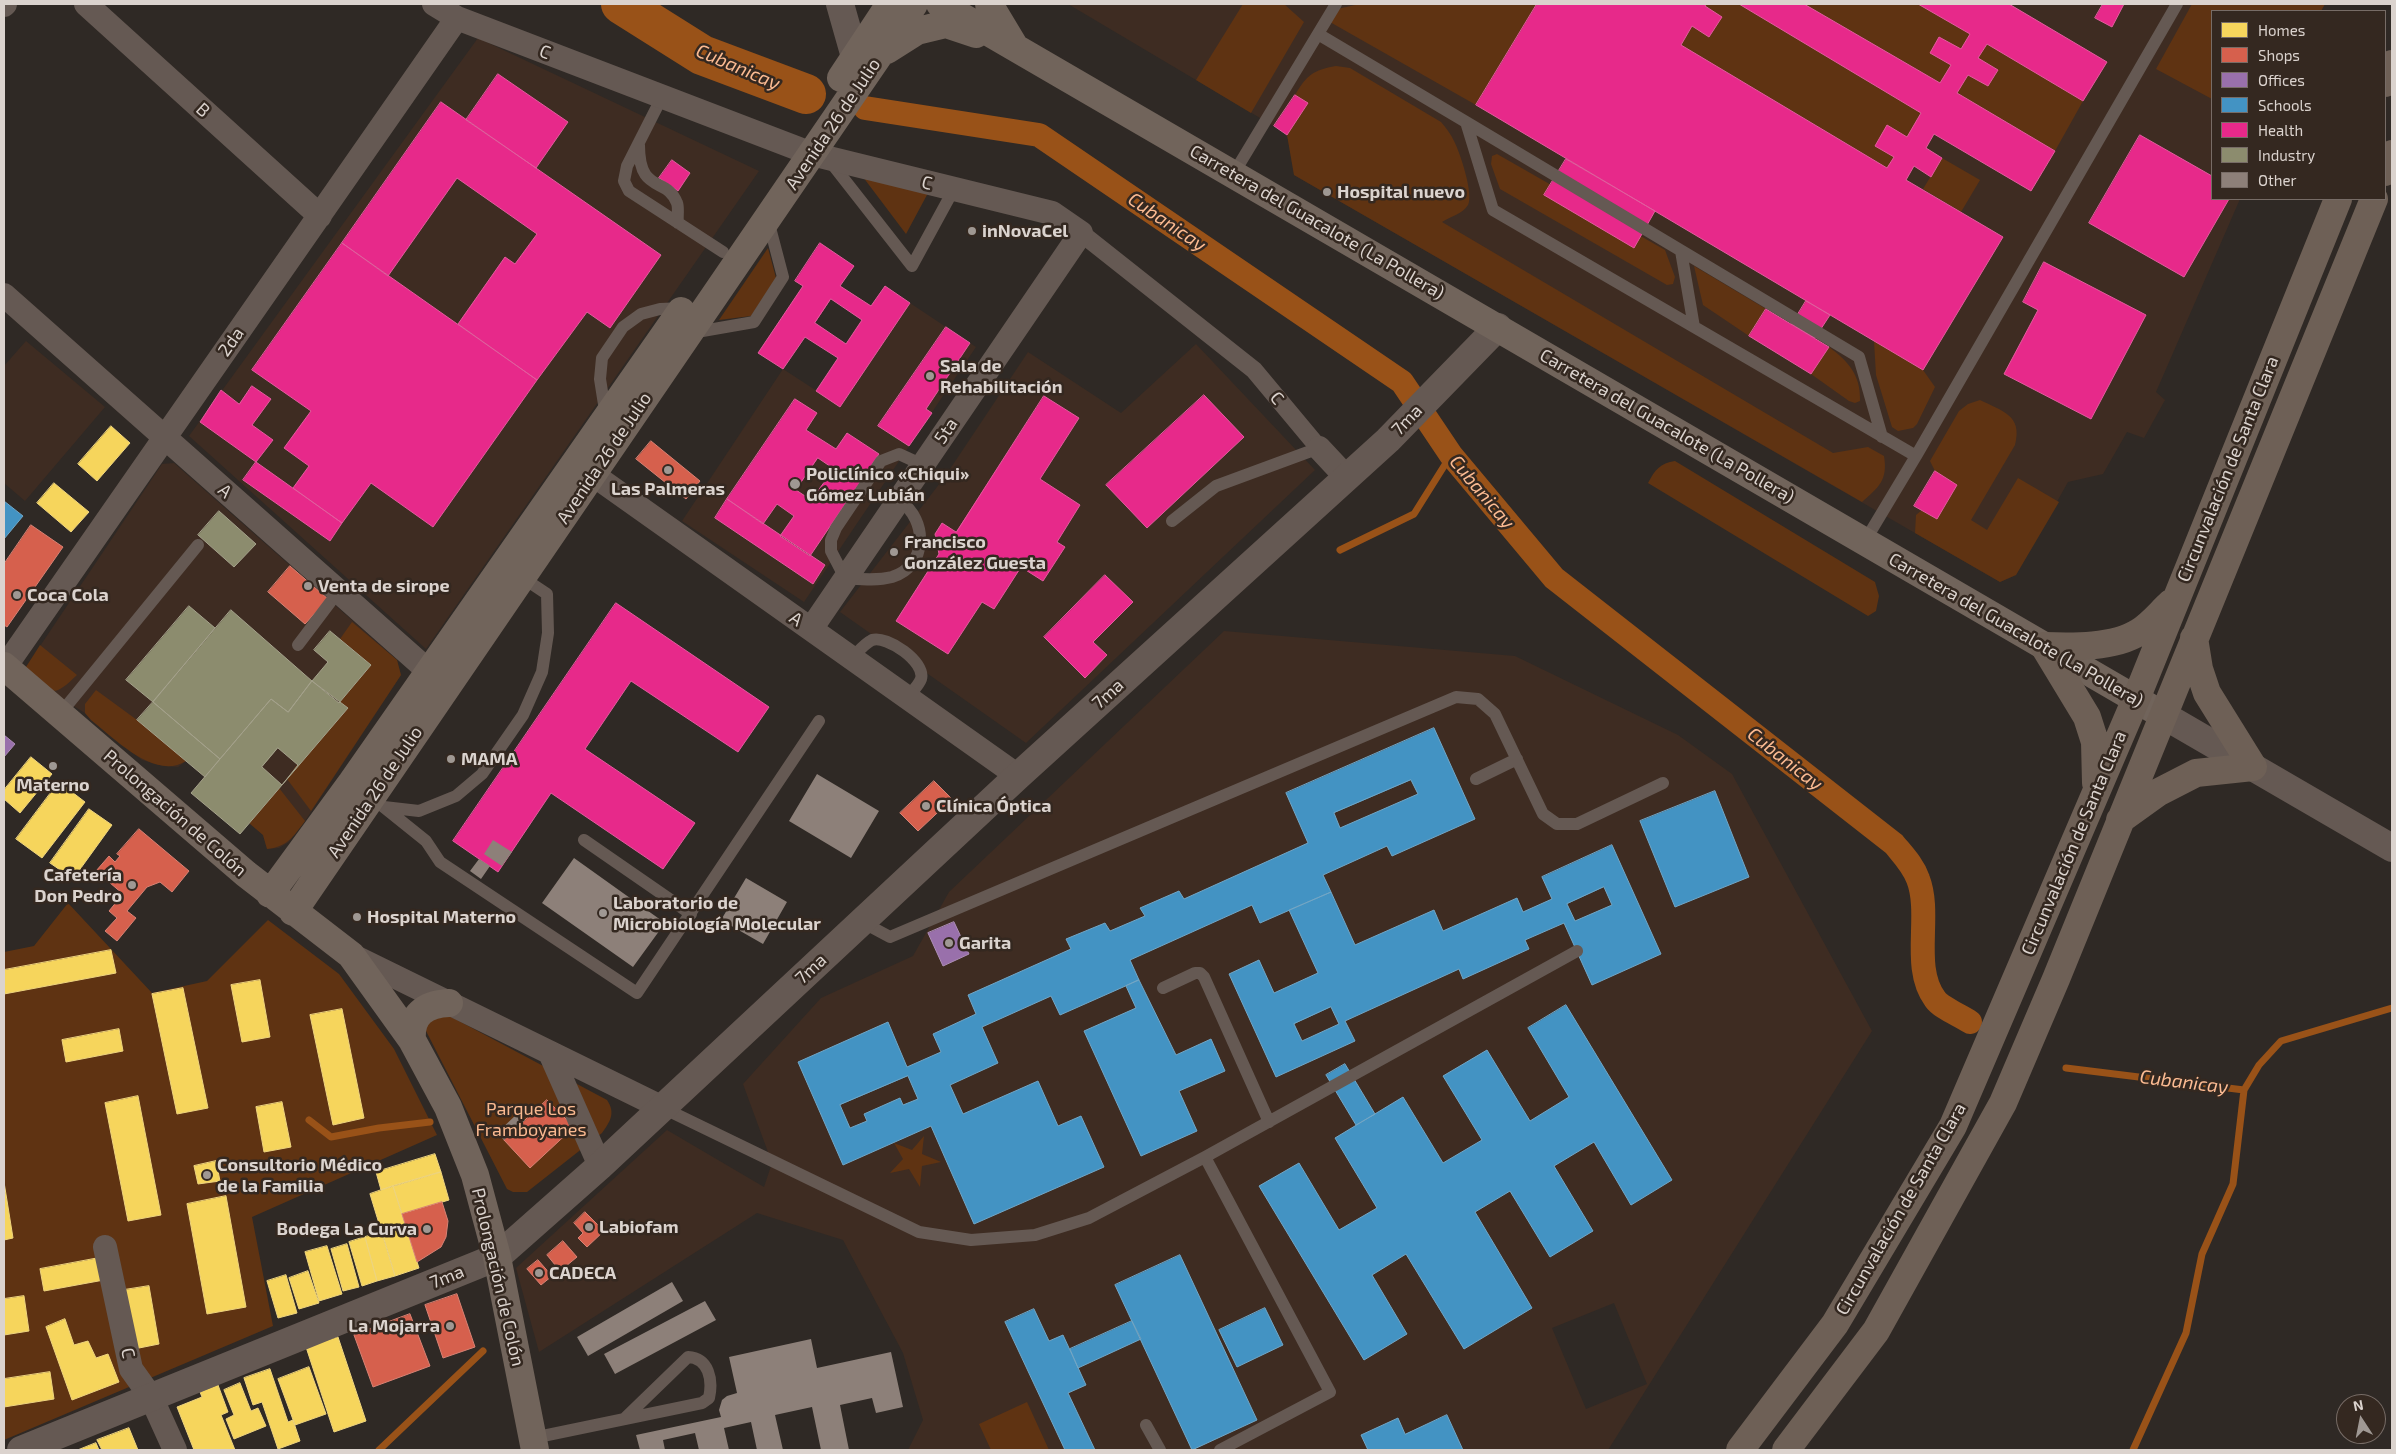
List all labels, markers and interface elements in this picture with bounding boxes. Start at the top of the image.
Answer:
legend [2211,10,2386,200]
text: Homes [2258,21,2305,39]
water label: Cubanicay [693,39,783,95]
street label: C [536,40,554,64]
text: Shops [2258,46,2300,64]
street label: Avenida 26 de Julio [781,54,885,194]
text: Offices [2258,71,2305,89]
text: Schools [2258,96,2312,114]
street label: B [192,98,214,122]
text: Health [2258,121,2303,139]
street label: Carretera del Guacalote (La Pollera) [1186,140,1448,304]
text: Industry [2258,146,2315,164]
street label: C [919,171,935,195]
text: Other [2258,171,2297,189]
place label: Hospital nuevo [1337,181,1465,203]
marker: Hospital nuevo [1321,186,1333,198]
water label: Cubanicay [1124,188,1210,256]
place label: inNovaCel [982,220,1068,242]
marker: inNovaCel [966,225,978,237]
street label: 2da [213,323,249,361]
street label: Carretera del Guacalote (La Pollera) [1536,344,1798,508]
street label: Circunvalación de Santa Clara [2173,353,2283,585]
place label: Sala de Rehabilitación [940,355,1063,398]
marker: Sala de Rehabilitación [924,370,936,382]
street label: C [1265,387,1289,409]
street label: Avenida 26 de Julio [552,388,656,528]
street label: 7ma [1387,400,1427,440]
street label: 5ta [930,414,962,448]
water label: Cubanicay [1445,451,1519,533]
place label: Policlínico «Chiqui» Gómez Lubián [806,463,969,506]
marker: Las Palmeras [662,464,674,476]
marker: Policlínico «Chiqui» Gómez Lubián [788,477,802,491]
place label: Las Palmeras [611,478,725,500]
street label: A [214,479,236,503]
place label: Francisco González Guesta [904,531,1046,574]
marker: Francisco González Guesta [888,546,900,558]
street label: Carretera del Guacalote (La Pollera) [1885,548,2147,712]
place label: Venta de sirope [318,575,450,597]
marker: Venta de sirope [302,580,314,592]
place label: Coca Cola [27,584,109,606]
marker: Coca Cola [11,589,23,601]
street label: A [785,607,807,631]
street label: 7ma [1088,674,1128,714]
street label: Avenida 26 de Julio [323,722,427,862]
water label: Cubanicay [1743,723,1827,795]
street label: Circunvalación de Santa Clara [2017,728,2131,958]
street label: Prolongación de Colón [99,745,251,881]
place label: MAMA [461,748,517,770]
marker: MAMA [445,753,457,765]
marker: Materno [47,760,59,772]
place label: Materno [16,774,90,796]
place label: Clínica Óptica [936,795,1052,817]
marker: Clínica Óptica [920,800,932,812]
place label: Cafetería Don Pedro [34,864,122,906]
marker: Cafetería Don Pedro [126,879,138,891]
place label: Laboratorio de Microbiología Molecular [613,892,821,934]
place label: Hospital Materno [367,906,516,928]
marker: Laboratorio de Microbiología Molecular [597,907,609,919]
marker: Hospital Materno [351,911,363,923]
place label: Garita [959,932,1011,954]
marker: Garita [943,937,955,949]
street label: 7ma [791,949,831,989]
water label: Cubanicay [2138,1065,2230,1099]
park label: Parque Los Framboyanes [475,1098,587,1140]
street label: Circunvalación de Santa Clara [1831,1099,1971,1319]
place label: Consultorio Médico de la Familia [217,1154,382,1196]
marker: Consultorio Médico de la Familia [201,1169,213,1181]
street label: Prolongación de Colón [467,1186,529,1368]
place label: Labiofam [599,1216,678,1238]
place label: Bodega La Curva [276,1218,417,1240]
marker: Labiofam [583,1221,595,1233]
marker: Bodega La Curva [421,1223,433,1235]
street label: 7ma [427,1260,467,1294]
place label: CADECA [549,1262,616,1284]
marker: CADECA [533,1267,545,1279]
place label: La Mojarra [348,1315,440,1337]
marker: La Mojarra [444,1320,456,1332]
street label: C [116,1346,140,1360]
north arrow [2336,1394,2386,1444]
text: N [2352,1395,2365,1414]

